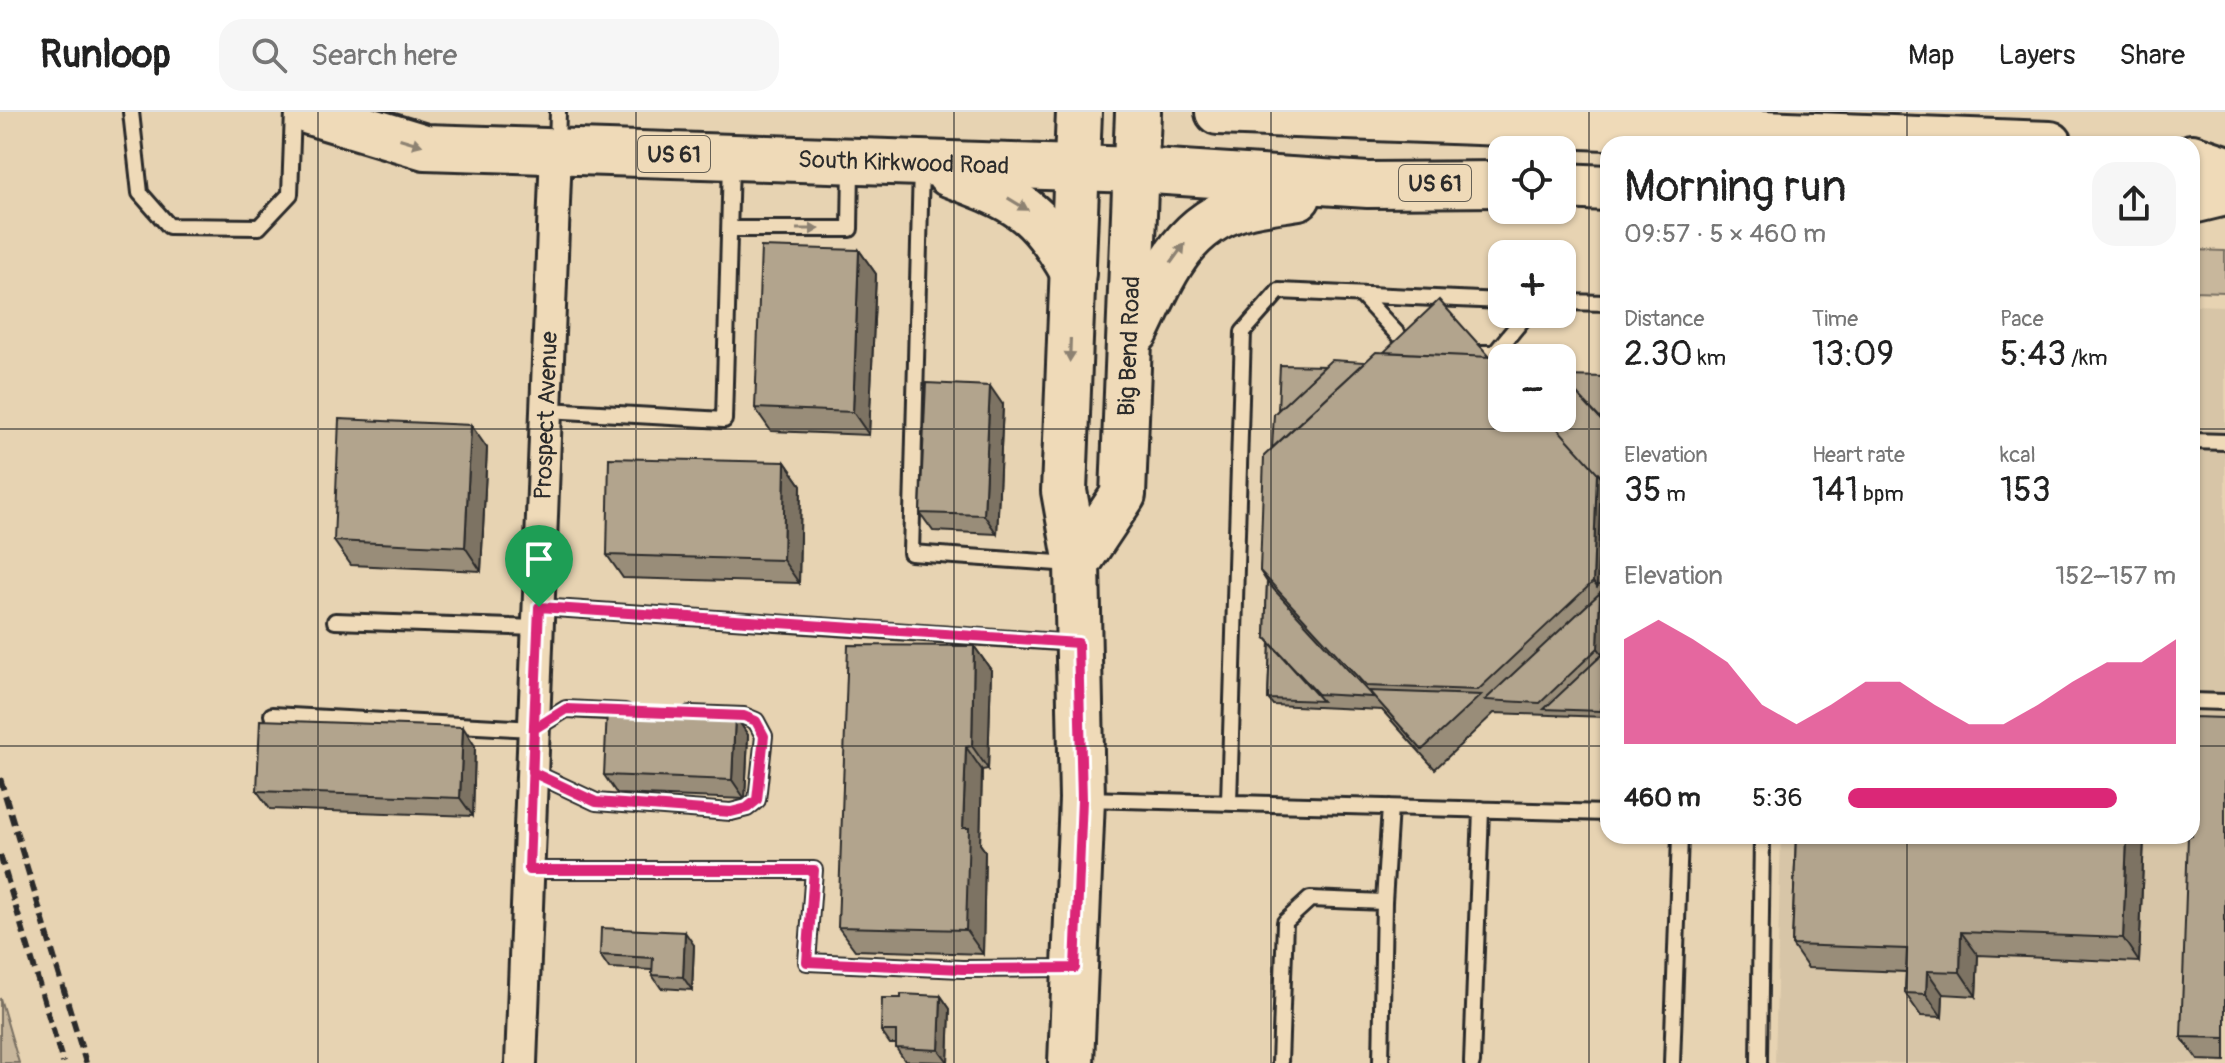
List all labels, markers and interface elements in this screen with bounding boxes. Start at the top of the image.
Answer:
search box [219,19,779,91]
text: Runloop [40,31,171,79]
icon: search [247,33,291,77]
text: Search here [311,37,457,74]
text: Map [1908,38,1954,73]
text: Layers [1998,38,2075,73]
text: Share [2119,38,2185,73]
one-way arrow [399,136,423,149]
road number: US 61 [638,136,710,172]
map controls [1488,136,1576,432]
button: locate [1488,136,1576,224]
street label: South Kirkwood Road [798,145,1010,181]
text: Morning run [1624,160,1847,215]
button: share [2092,162,2176,246]
road number: US 61 [1399,165,1471,201]
one-way arrow [1007,197,1029,211]
text: 09:57 · 5 × 460 m [1624,218,1826,250]
one-way arrow [796,223,821,235]
button: + [1488,240,1576,328]
one-way arrow [1170,242,1186,264]
street label: Big Bend Road [1112,275,1147,417]
text: Distance [1624,305,1704,333]
text: Time [1812,305,1858,333]
text: Pace [2000,305,2044,333]
street label: Prospect Avenue [529,331,564,500]
text: 2.30 [1624,333,1693,376]
text: 13:09 [1812,333,1894,376]
text: 5:43 [2000,333,2066,376]
one-way arrow [1063,338,1076,363]
button: − [1488,344,1576,432]
text: km [1693,344,1726,372]
text: /km [2066,344,2108,372]
text: Elevation [1624,441,1708,469]
text: Heart rate [1812,441,1905,469]
text: kcal [2000,441,2036,469]
text: 35 [1624,469,1661,512]
text: 141 [1812,469,1858,512]
text: 153 [2000,469,2051,512]
text: m [1661,480,1686,508]
text: bpm [1858,480,1904,508]
pin [505,525,573,607]
icon: arrive [517,537,561,581]
text: Elevation [1624,560,1723,592]
text: 152–157 m [2055,560,2176,592]
text: 460 m [1624,782,1701,814]
text: 5:36 [1752,782,1803,814]

